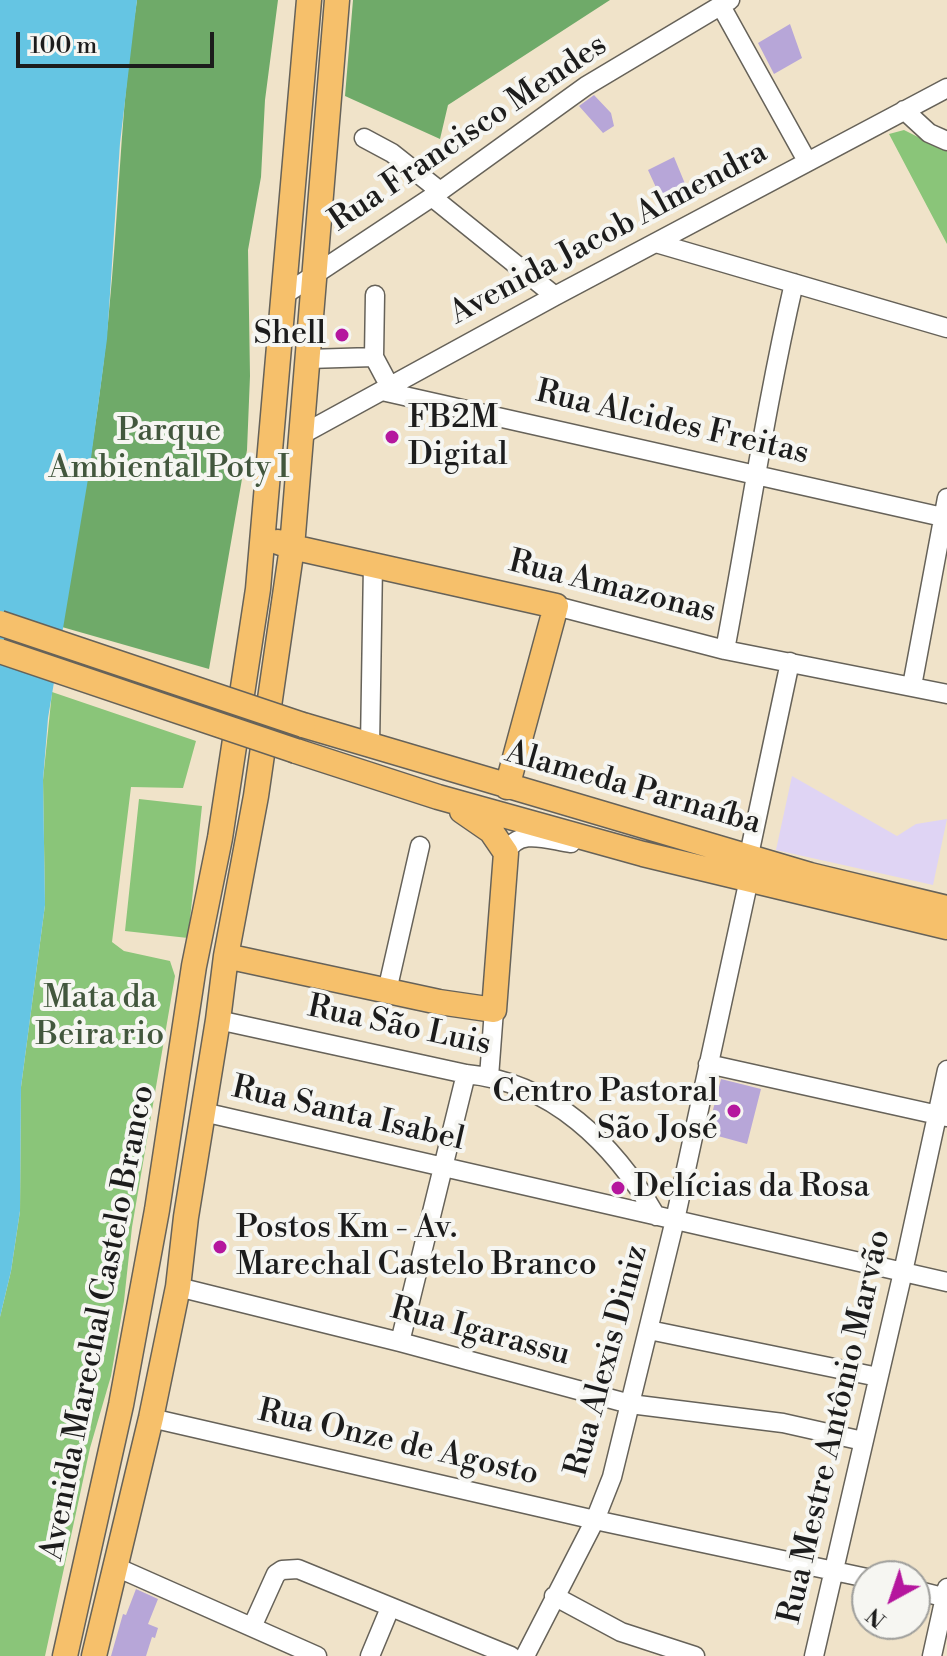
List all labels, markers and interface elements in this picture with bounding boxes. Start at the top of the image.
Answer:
scale bar [20,16,218,66]
street label: Rua Francisco Mendes [323,27,615,241]
text: 100 m [30,31,97,61]
street label: Avenida Jacob Almendra [444,134,774,334]
place label: Shell [253,316,326,354]
marker: Shell [333,326,351,344]
street label: Rua Alcides Freitas [532,374,812,474]
place label: FB2M Digital [408,400,508,475]
park label: Parque Ambiental Poty I [48,413,290,488]
marker: FB2M Digital [383,428,401,446]
street label: Rua Amazonas [505,544,719,632]
street label: Alameda Parnaíba [501,734,765,844]
park label: Mata da Beira rio [36,980,164,1055]
street label: Rua São Luis [304,989,494,1065]
street label: Rua Santa Isabel [228,1070,468,1160]
place label: Centro Pastoral São José [492,1074,718,1149]
street label: Avenida Marechal Castelo Branco [34,1082,164,1564]
marker: Centro Pastoral São José [725,1102,743,1120]
place label: Delícias da Rosa [634,1169,870,1207]
marker: Delícias da Rosa [609,1179,627,1197]
place label: Postos Km - Av. Marechal Castelo Branco [236,1210,597,1285]
street label: Rua Mestre Antônio Marvão [772,1226,900,1628]
marker: Postos Km - Av. Marechal Castelo Branco [211,1238,229,1256]
street label: Rua Alexis Diniz [559,1241,657,1481]
street label: Rua Igarassu [386,1291,574,1375]
street label: Rua Onze de Agosto [254,1393,542,1495]
north arrow [851,1560,931,1640]
text: N [861,1601,892,1633]

